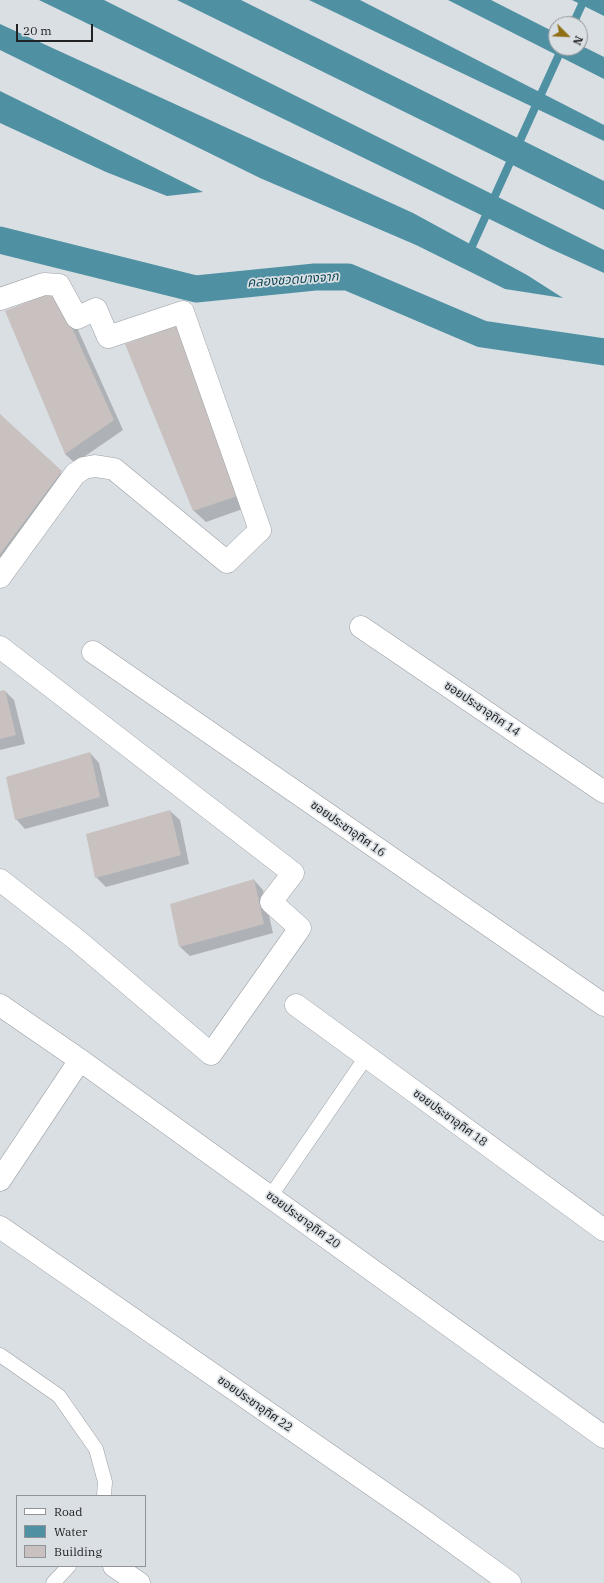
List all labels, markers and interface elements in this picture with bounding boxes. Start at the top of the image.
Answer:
scale bar [18,16,95,42]
north arrow [548,16,588,56]
text: 20 m [23,23,52,38]
text: N [570,34,586,47]
water label: คลองชวดบางจาก [247,269,339,291]
street label: ซอยประชาอุทิศ 14 [441,678,523,740]
street label: ซอยประชาอุทิศ 16 [308,798,388,860]
street label: ซอยประชาอุทิศ 18 [410,1086,490,1150]
street label: ซอยประชาอุทิศ 20 [263,1188,343,1252]
street label: ซอยประชาอุทิศ 22 [215,1373,295,1435]
legend [16,1495,146,1567]
text: Road [54,1504,83,1519]
text: Water [54,1524,87,1539]
text: Building [54,1544,102,1559]

